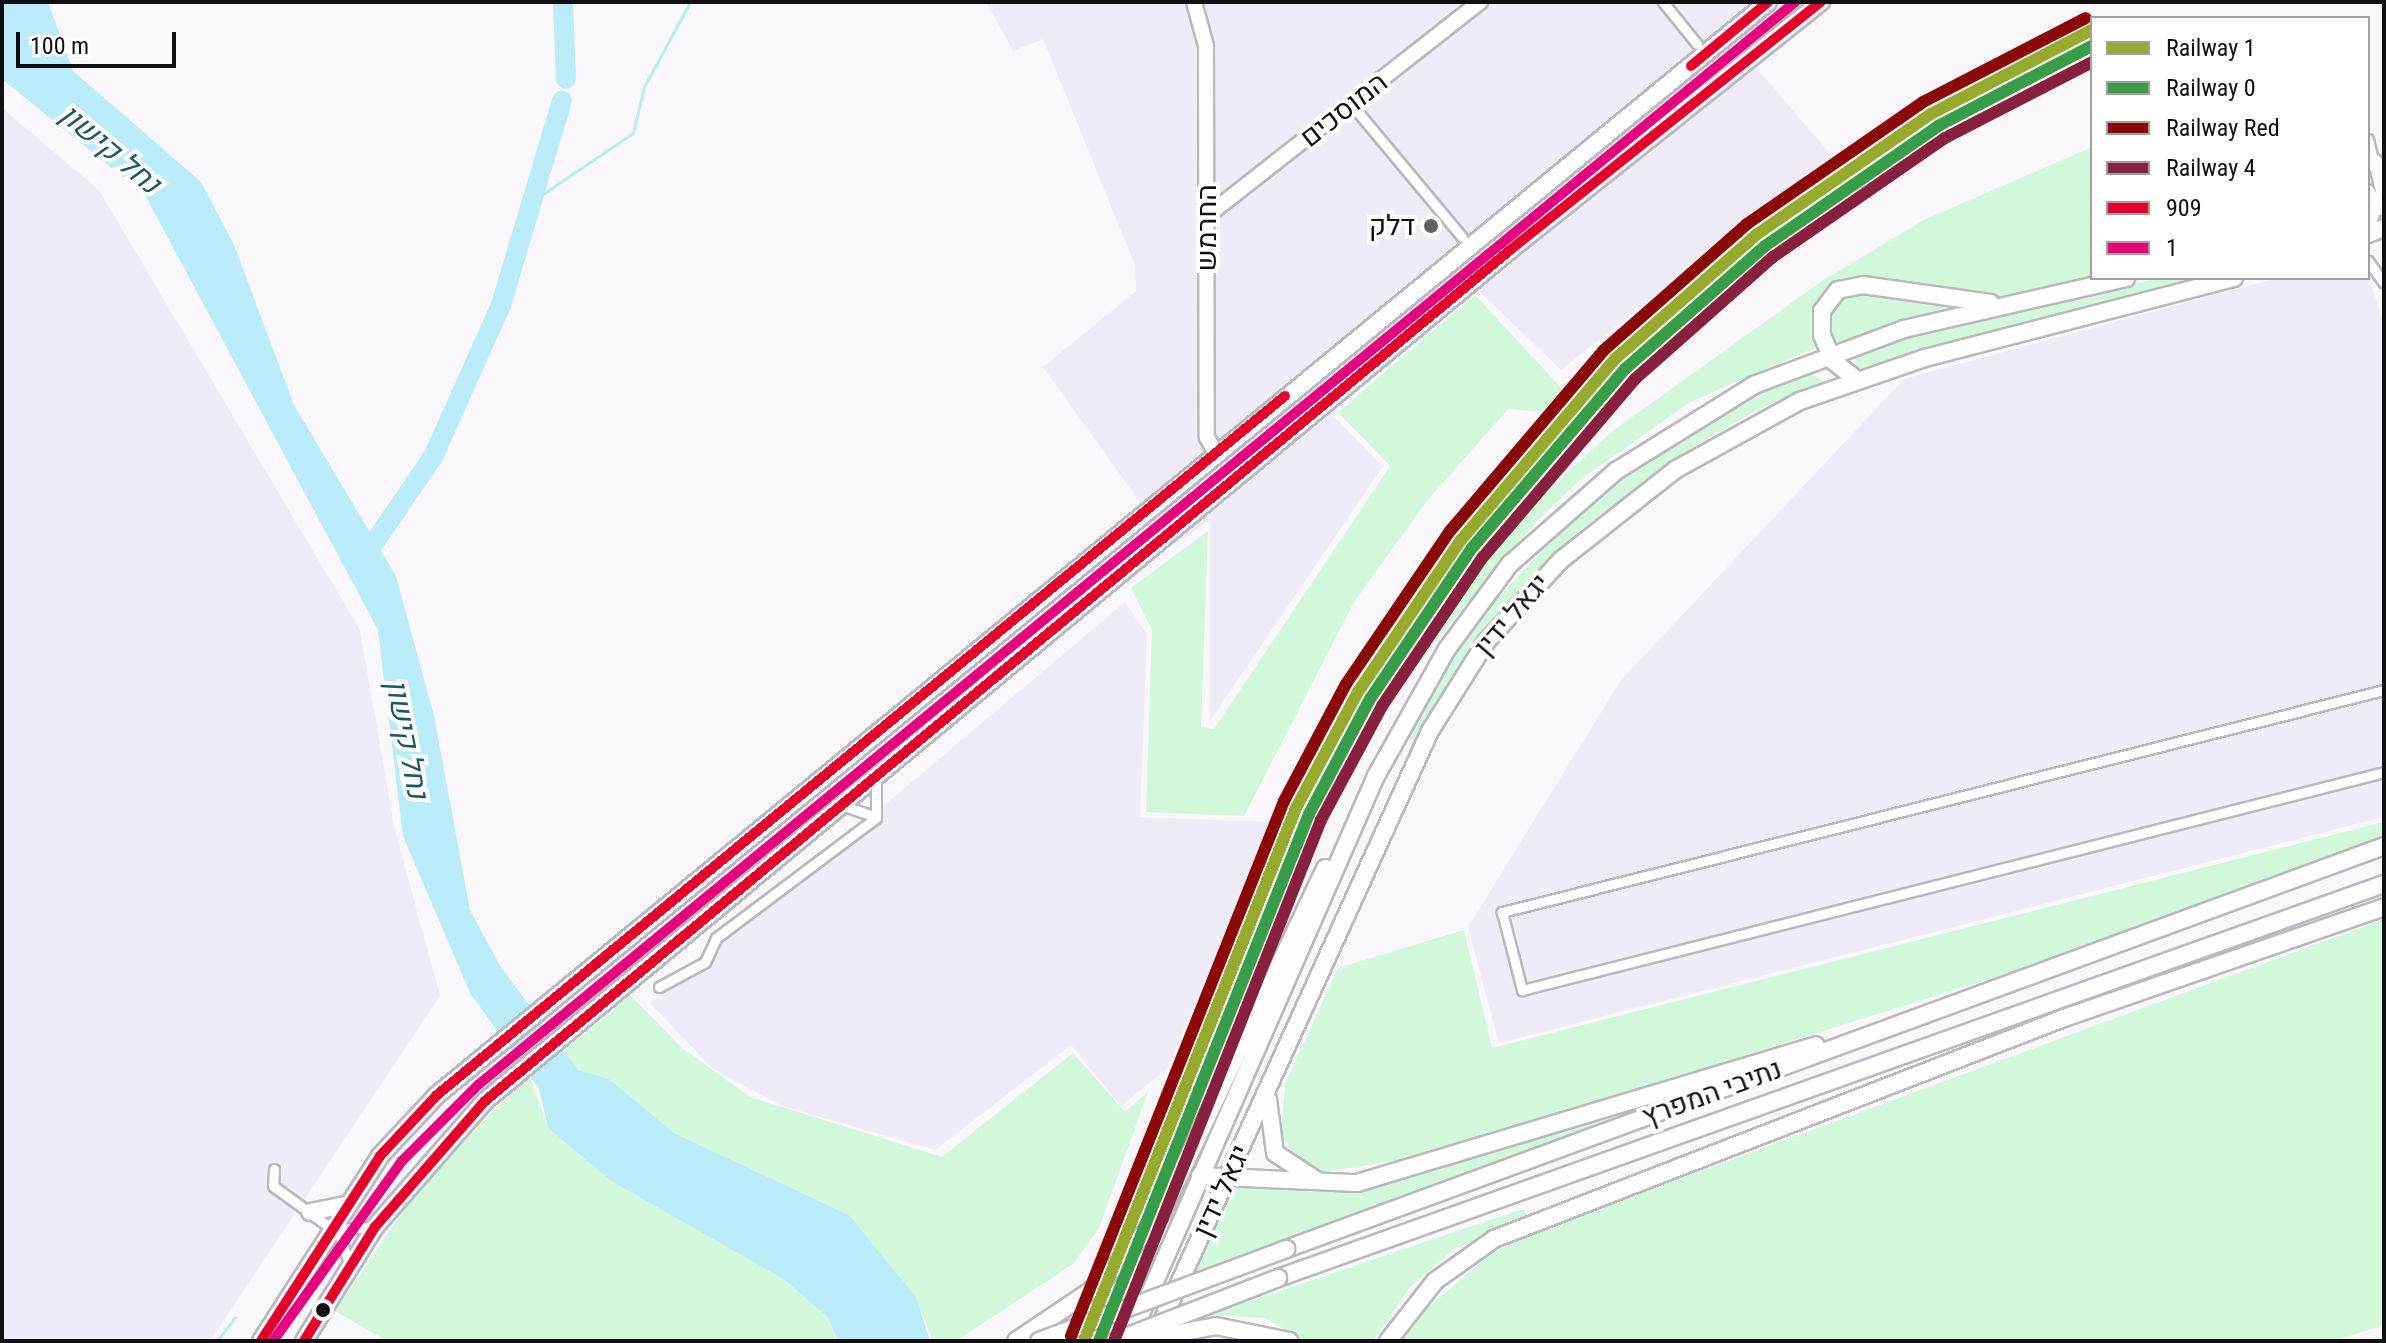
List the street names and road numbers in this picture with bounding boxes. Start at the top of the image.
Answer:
street label: המוסכים [1294,65,1394,155]
street label: החרמש [1190,184,1224,272]
street label: יגאל ידין [1467,567,1557,663]
street label: נתיבי המפרץ [1638,1052,1786,1134]
street label: יגאל ידין [1186,1140,1258,1242]

